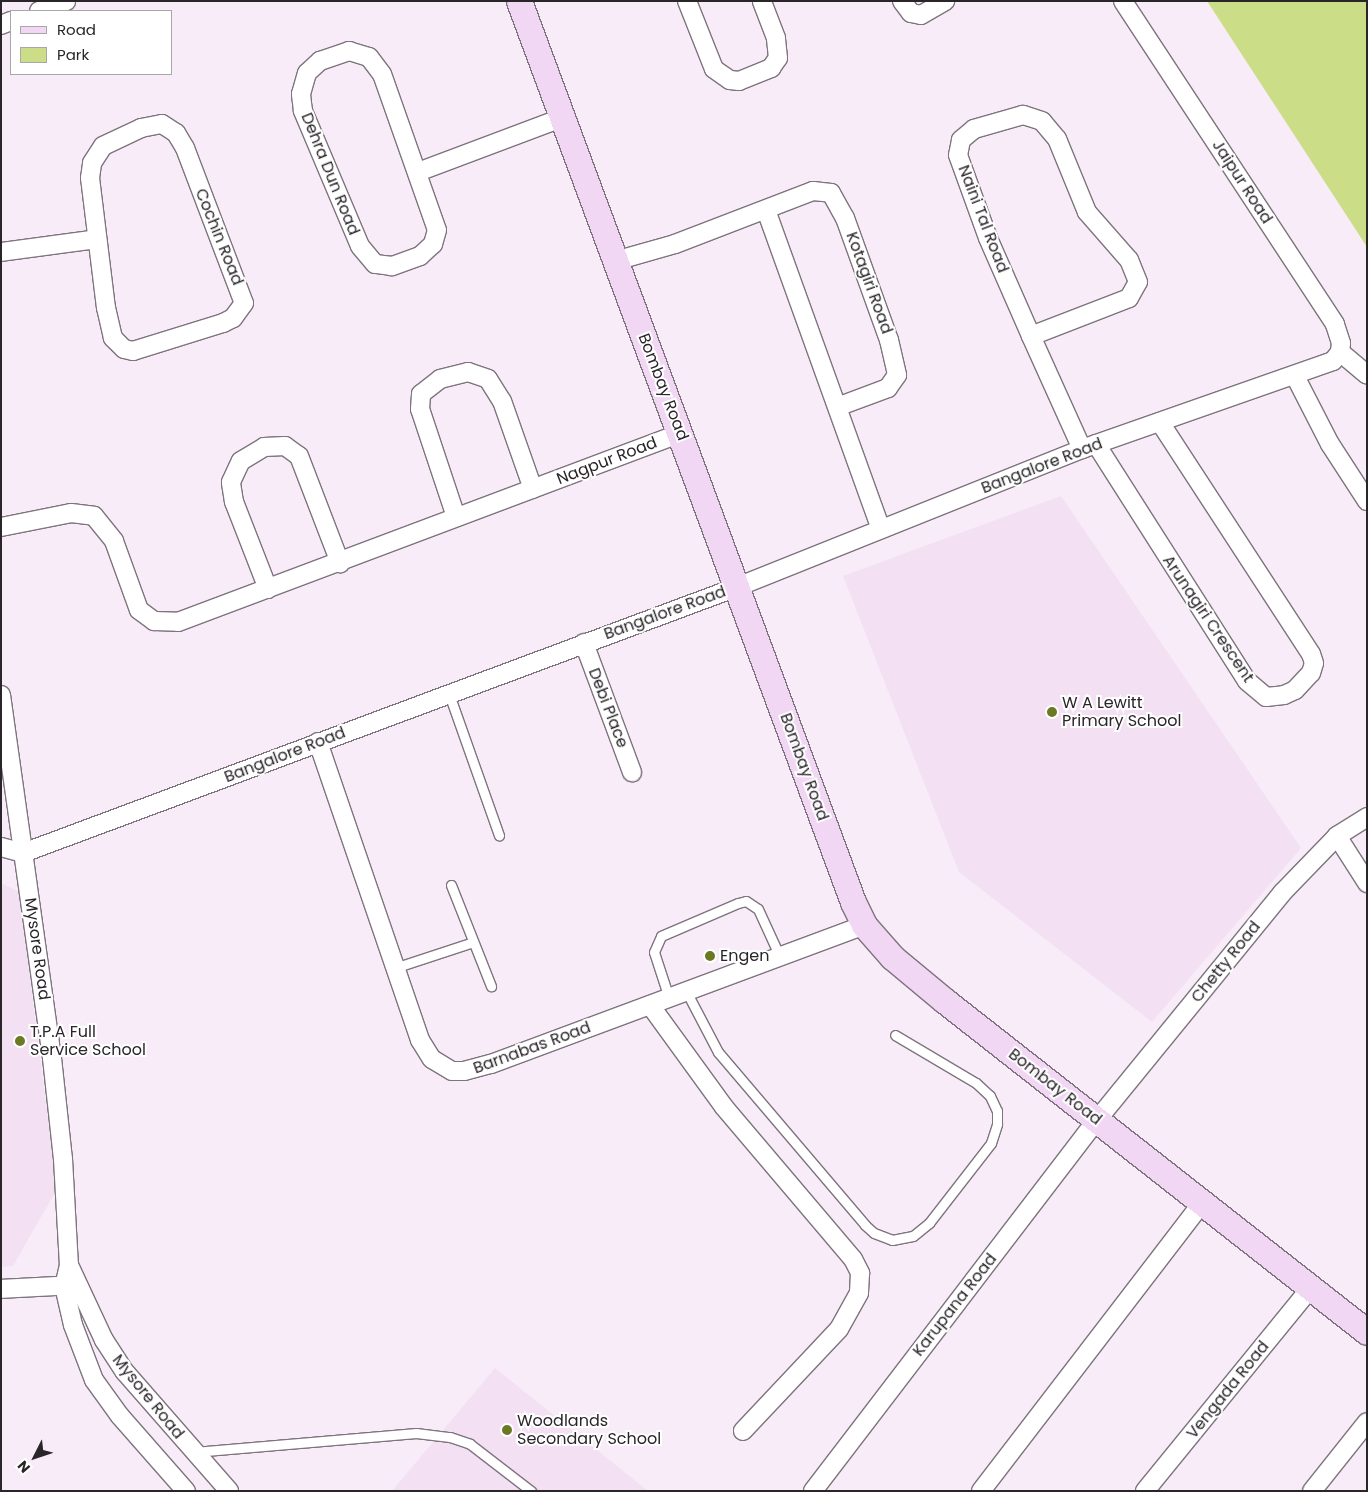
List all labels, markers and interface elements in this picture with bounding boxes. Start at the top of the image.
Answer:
legend [10,10,172,75]
text: Road [57,19,96,40]
text: Park [57,44,89,65]
street label: Dehra Dun Road [297,110,363,238]
street label: Jaipur Road [1208,136,1276,228]
street label: Naini Tal Road [954,162,1012,276]
street label: Cochin Road [191,186,247,288]
street label: Kotagiri Road [842,229,896,337]
street label: Bombay Road [634,331,692,443]
street label: Nagpur Road [554,433,660,489]
street label: Bangalore Road [979,434,1105,498]
street label: Arunagiri Crescent [1158,552,1258,686]
street label: Bangalore Road [601,582,729,644]
street label: Debi Place [584,665,632,751]
place label: W A Lewitt Primary School [1062,693,1181,731]
marker: W A Lewitt Primary School [1046,706,1058,718]
street label: Bombay Road [776,711,832,823]
street label: Bangalore Road [222,723,348,787]
street label: Mysore Road [20,897,54,1001]
street label: Chetty Road [1187,917,1265,1007]
place label: Engen [720,946,769,966]
marker: Engen [704,950,716,962]
street label: Barnabas Road [471,1018,593,1078]
place label: T.P.A Full Service School [30,1022,146,1060]
marker: T.P.A Full Service School [14,1035,26,1047]
street label: Bombay Road [1005,1045,1105,1129]
street label: Karupana Road [909,1250,1001,1360]
street label: Vengada Road [1183,1337,1273,1443]
street label: Mysore Road [108,1351,188,1443]
place label: Woodlands Secondary School [517,1411,661,1449]
marker: Woodlands Secondary School [501,1424,513,1436]
north arrow [10,1432,60,1482]
text: N [13,1456,35,1477]

